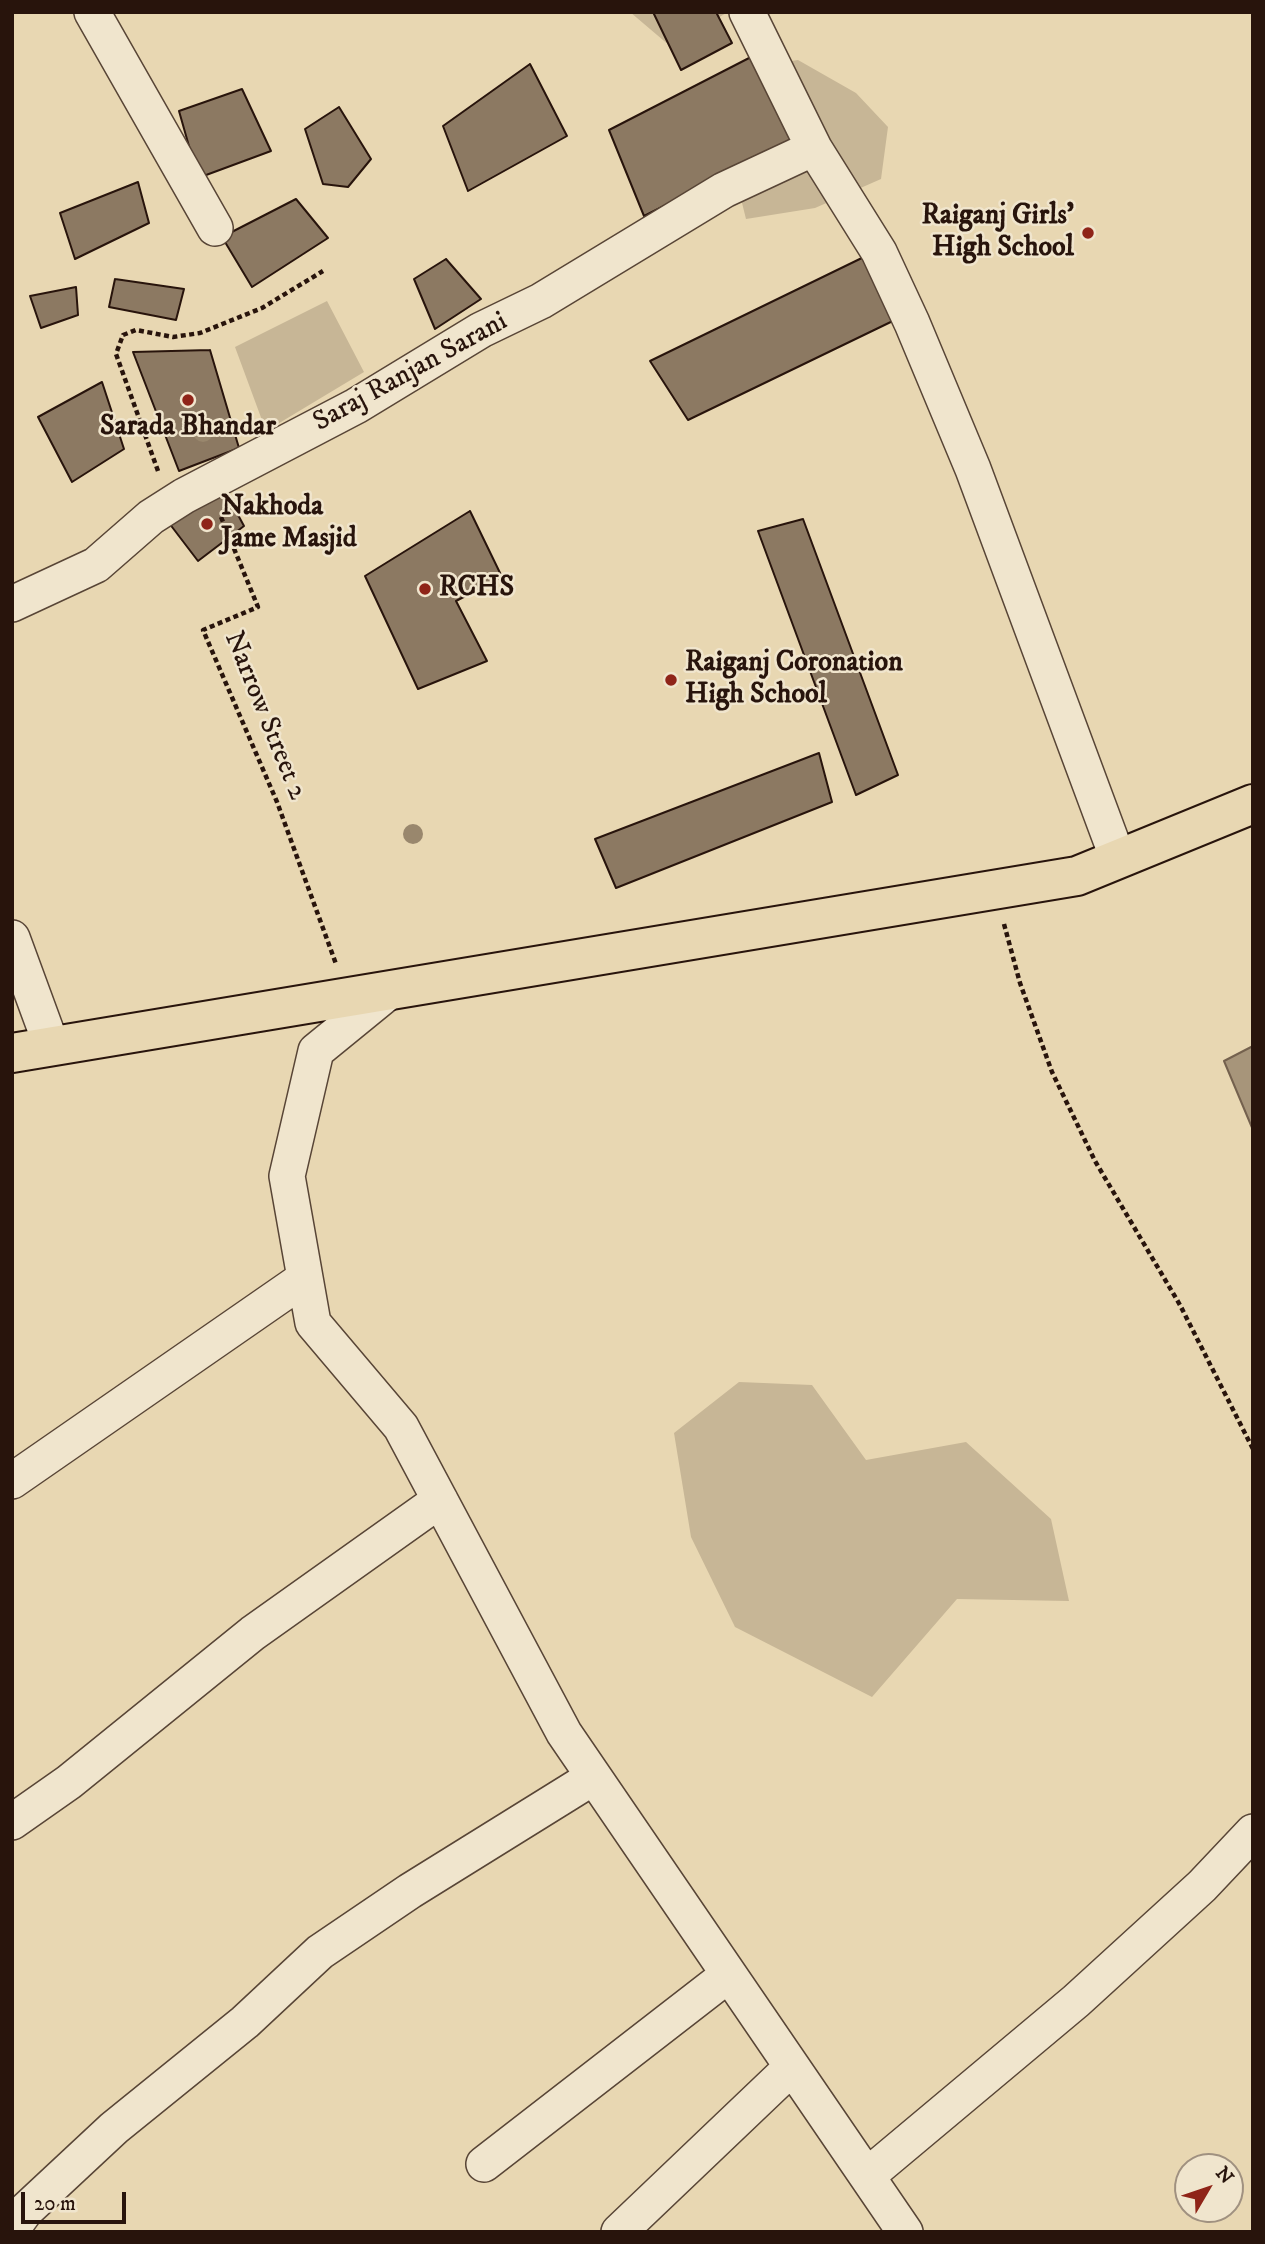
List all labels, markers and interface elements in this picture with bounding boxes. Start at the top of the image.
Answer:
place label: Raiganj Girls' High School [921,200,1074,266]
marker: Raiganj Girls' High School [1080,225,1096,241]
street label: Saraj Ranjan Sarani [308,306,514,440]
marker: Sarada Bhandar [180,392,196,408]
place label: Sarada Bhandar [100,411,276,445]
place label: Nakhoda Jame Masjid [221,491,357,557]
marker: Nakhoda Jame Masjid [199,516,215,532]
place label: RCHS [439,572,514,606]
marker: RCHS [417,581,433,597]
street label: Narrow Street 2 [215,627,313,805]
place label: Raiganj Coronation High School [685,647,903,713]
marker: Raiganj Coronation High School [663,672,679,688]
north arrow [1174,2153,1244,2223]
text: N [1210,2162,1238,2189]
scale bar [24,2178,130,2222]
text: 20 m [34,2191,76,2217]

